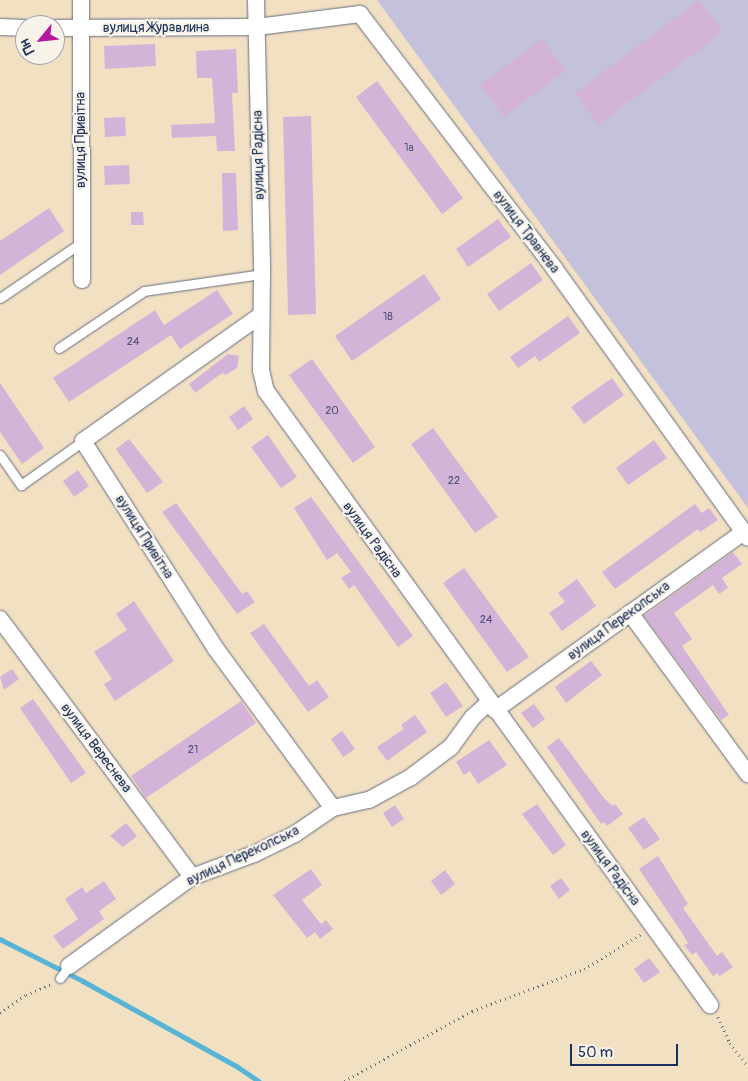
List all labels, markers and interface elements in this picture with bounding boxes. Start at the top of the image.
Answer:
north arrow [15,15,65,65]
street label: вулиця Журавлина [103,20,209,36]
text: Пн [16,36,38,58]
street label: вулиця Привітна [73,92,89,188]
street label: вулиця Радісна [250,110,268,200]
house number: 1а [404,141,414,155]
street label: вулиця Травнева [489,187,563,277]
house number: 18 [383,310,393,324]
house number: 24 [127,335,139,349]
house number: 20 [325,404,339,418]
house number: 22 [448,474,460,488]
street label: вулиця Привітна [111,492,177,582]
street label: вулиця Радісна [339,499,405,581]
street label: вулиця Перекопська [564,578,674,664]
house number: 24 [480,613,492,627]
street label: вулиця Вереснева [57,700,135,796]
house number: 21 [188,743,198,757]
street label: вулиця Перекопська [184,822,302,890]
street label: вулиця Радісна [577,827,643,909]
scale bar [573,1034,680,1066]
text: 50 m [578,1043,613,1062]

